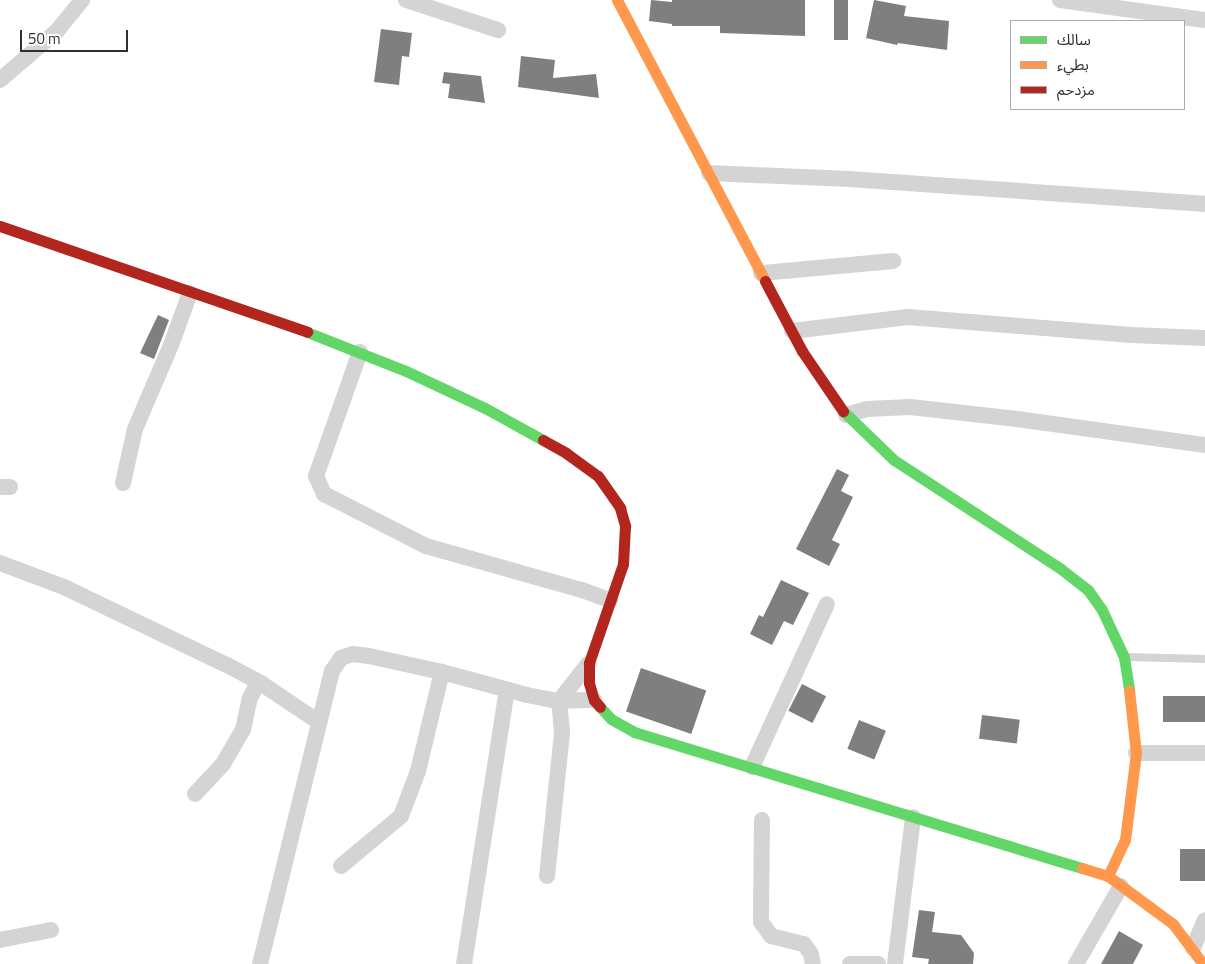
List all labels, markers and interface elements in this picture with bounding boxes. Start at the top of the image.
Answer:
scale bar [22,20,130,52]
legend [1010,20,1185,110]
text: 50 m [28,27,61,50]
text: سالك [1057,28,1091,51]
text: بطيء [1057,53,1089,76]
text: مزدحم [1057,78,1095,101]

